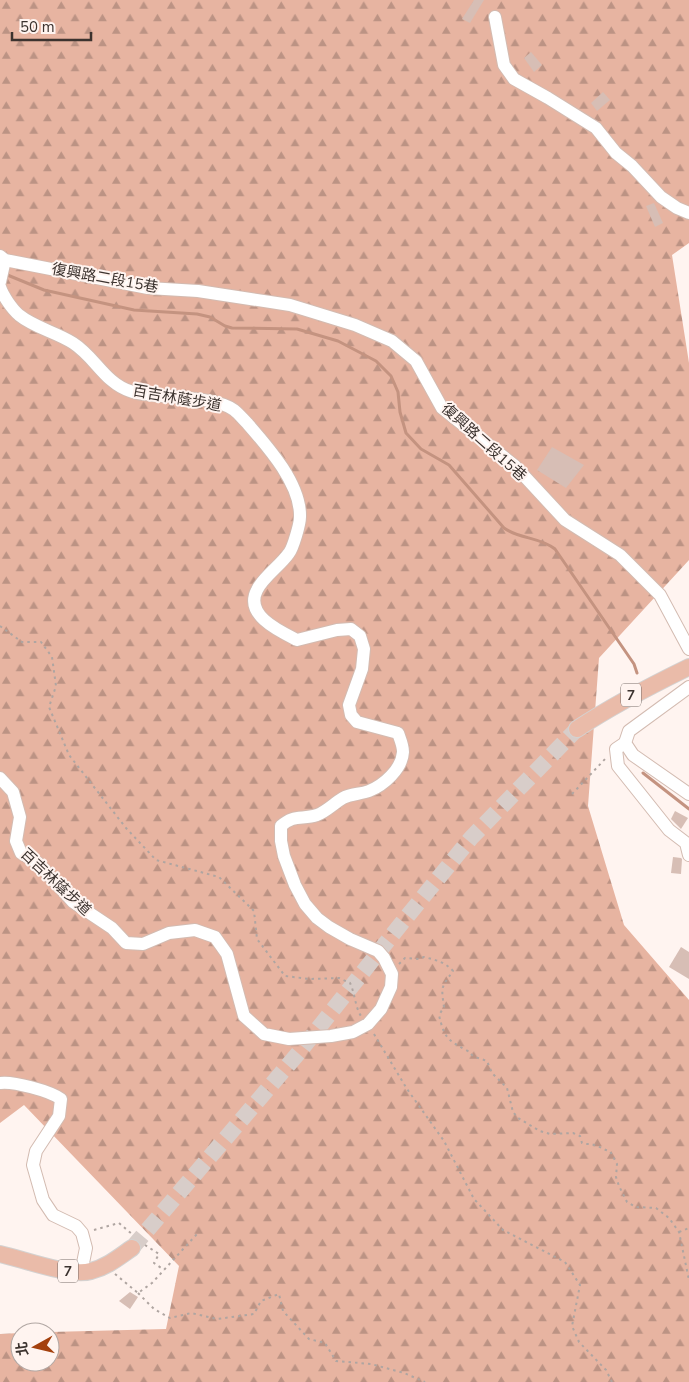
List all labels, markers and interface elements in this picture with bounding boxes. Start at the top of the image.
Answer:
scale bar [12,10,91,42]
text: 50 m [20,17,55,37]
street label: 復興路二段15巷 [50,259,160,297]
street label: 百吉林蔭步道 [131,380,223,416]
street label: 復興路二段15巷 [437,398,531,486]
road number: 7 [621,684,641,706]
street label: 百吉林蔭步道 [16,844,96,920]
road number: 7 [58,1260,78,1282]
north arrow [10,1322,60,1372]
text: 北 [12,1340,33,1357]

